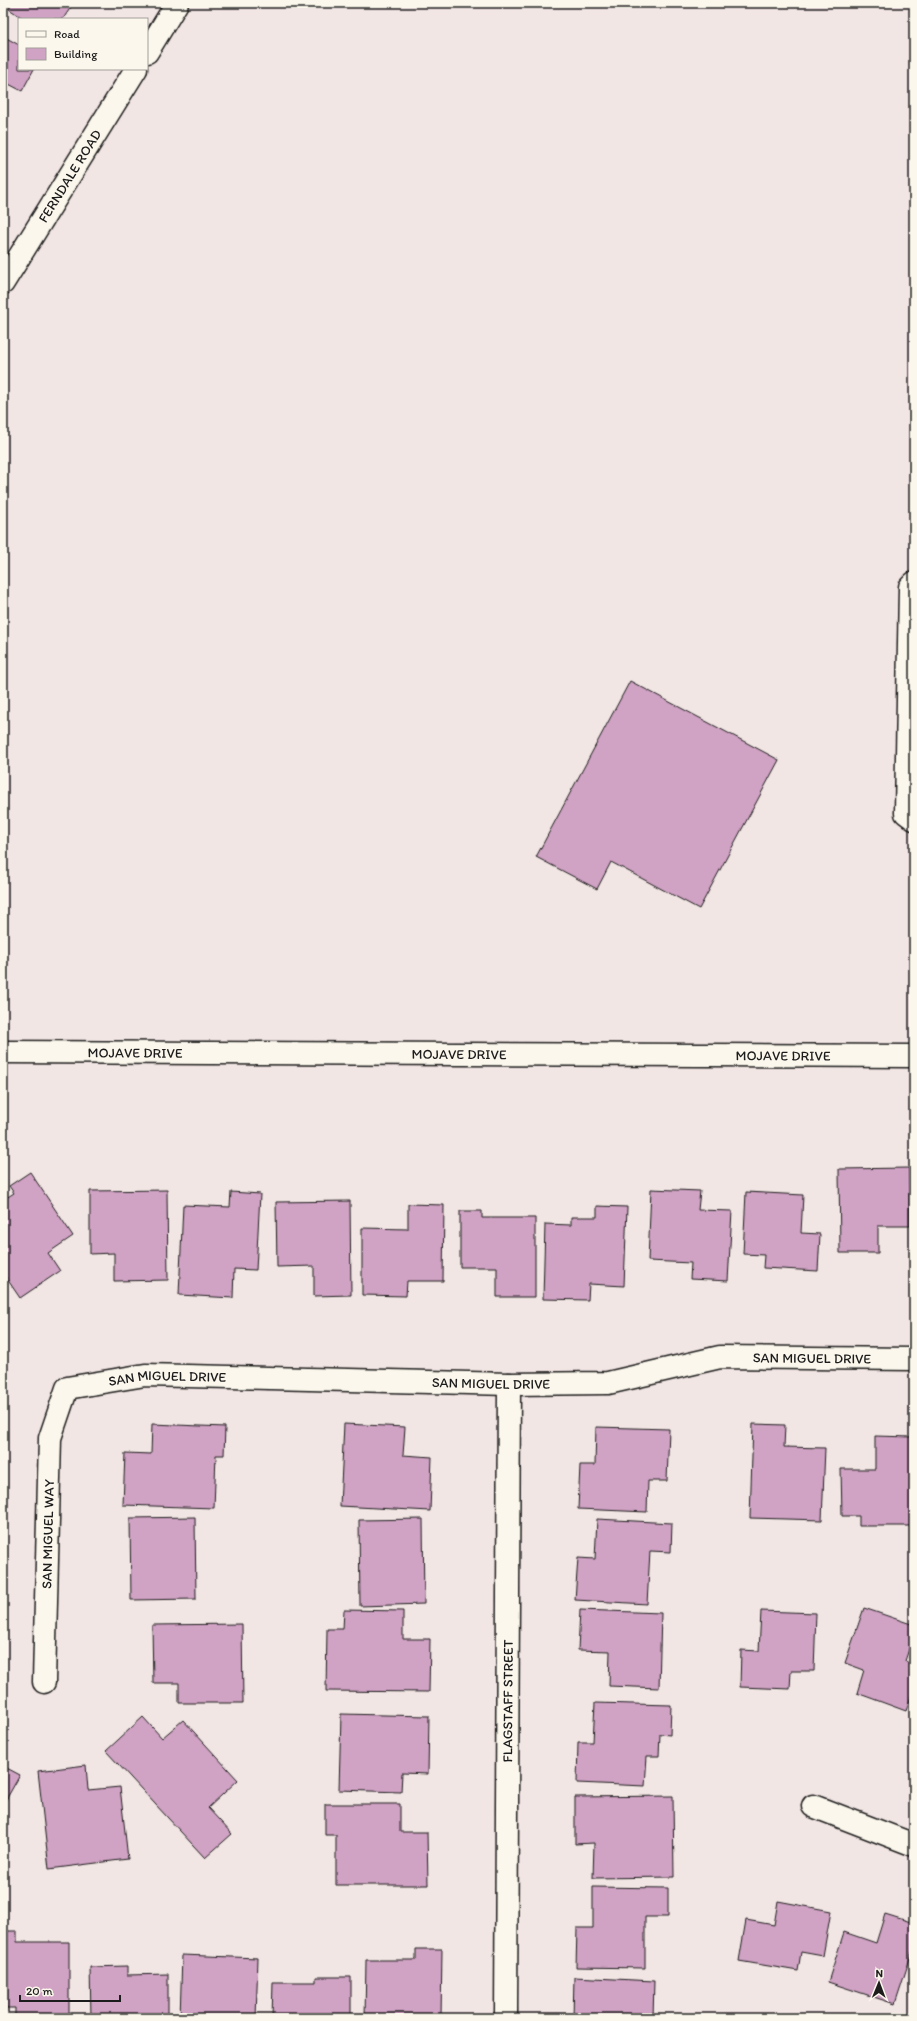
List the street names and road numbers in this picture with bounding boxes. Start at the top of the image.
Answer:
street label: FERNDALE ROAD [34,126,105,226]
street label: MOJAVE DRIVE [87,1044,183,1061]
street label: MOJAVE DRIVE [411,1045,507,1063]
street label: MOJAVE DRIVE [735,1047,831,1064]
street label: SAN MIGUEL DRIVE [753,1349,871,1367]
street label: SAN MIGUEL DRIVE [107,1366,227,1389]
street label: SAN MIGUEL DRIVE [432,1374,550,1393]
street label: SAN MIGUEL WAY [38,1479,57,1589]
street label: FLAGSTAFF STREET [499,1639,516,1762]

